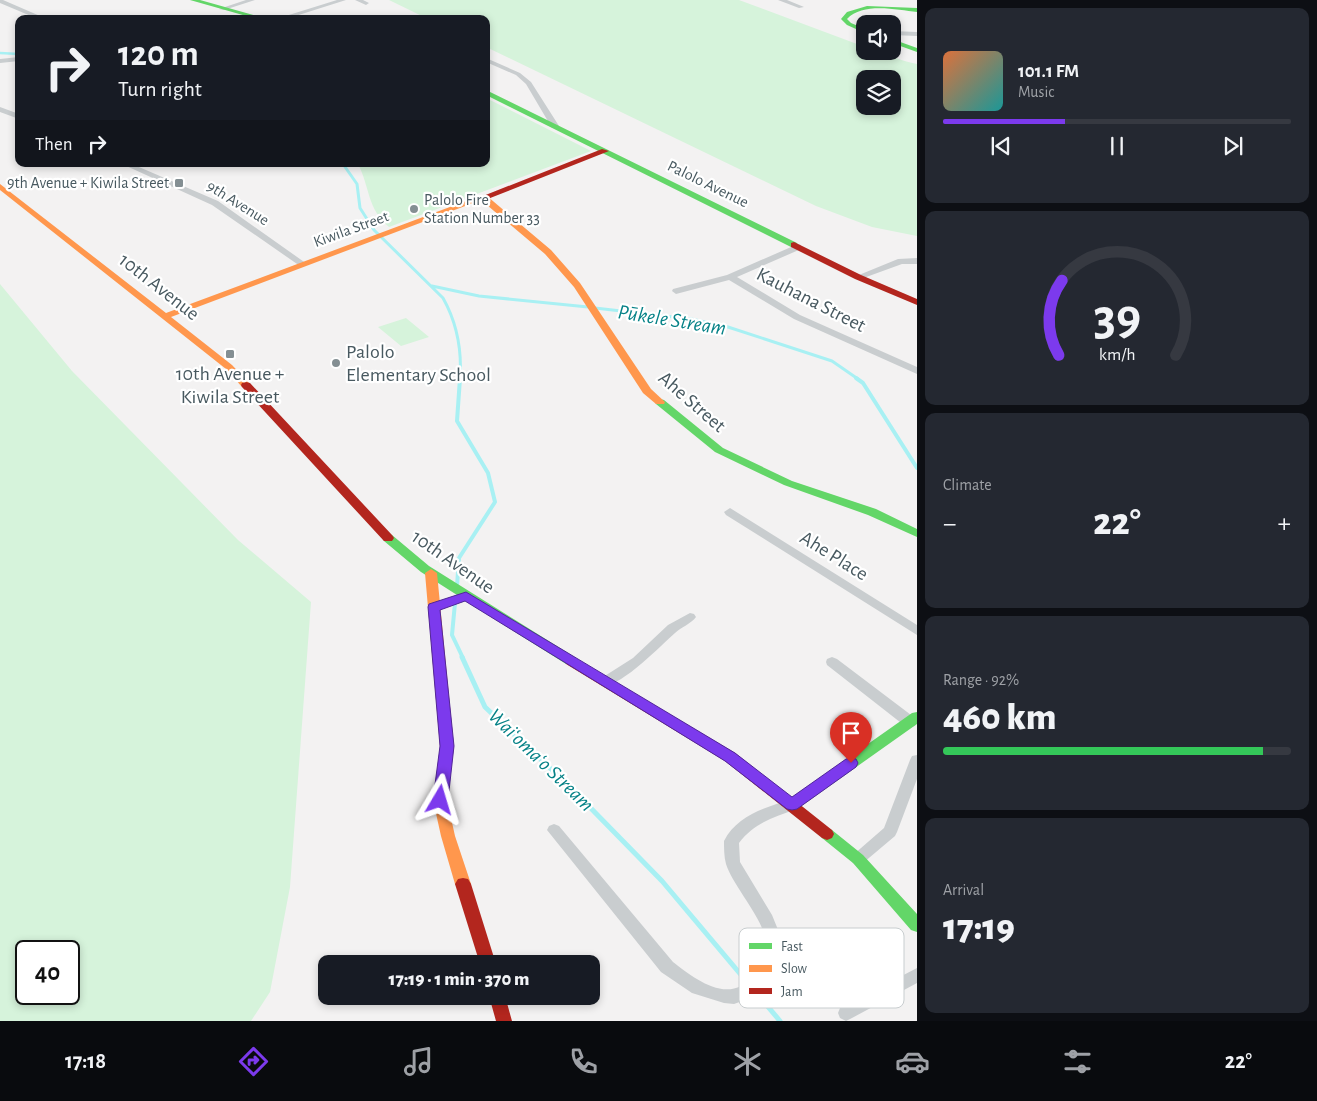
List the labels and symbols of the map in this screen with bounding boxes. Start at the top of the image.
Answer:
street label: Palolo Avenue [665,157,751,211]
place label: 9th Avenue + Kiwila Street [7,175,169,191]
marker: 9th Avenue + Kiwila Street [173,177,185,189]
street label: 9th Avenue [204,178,272,228]
place label: Palolo Fire Station Number 33 [424,192,540,226]
marker: Palolo Fire Station Number 33 [408,203,420,215]
street label: Kiwila Street [311,208,391,250]
street label: 10th Avenue [115,250,203,324]
street label: Kauhana Street [753,264,869,336]
water label: Pūkele Stream [616,301,728,339]
place label: Palolo Elementary School [346,342,491,385]
marker: 10th Avenue + Kiwila Street [224,348,236,360]
marker: Palolo Elementary School [330,357,342,369]
place label: 10th Avenue + Kiwila Street [176,364,284,407]
street label: Ahe Street [655,368,730,437]
street label: 10th Avenue [408,526,498,598]
street label: Ahe Place [796,527,872,585]
water label: Waiʻomaʻo Stream [484,705,598,815]
pin [830,712,872,763]
position arrow [413,773,465,825]
legend [739,928,904,1008]
speed limit sign: 40 [15,940,80,1005]
text: Fast [781,940,803,954]
text: Slow [781,962,808,976]
text: Jam [781,985,803,999]

